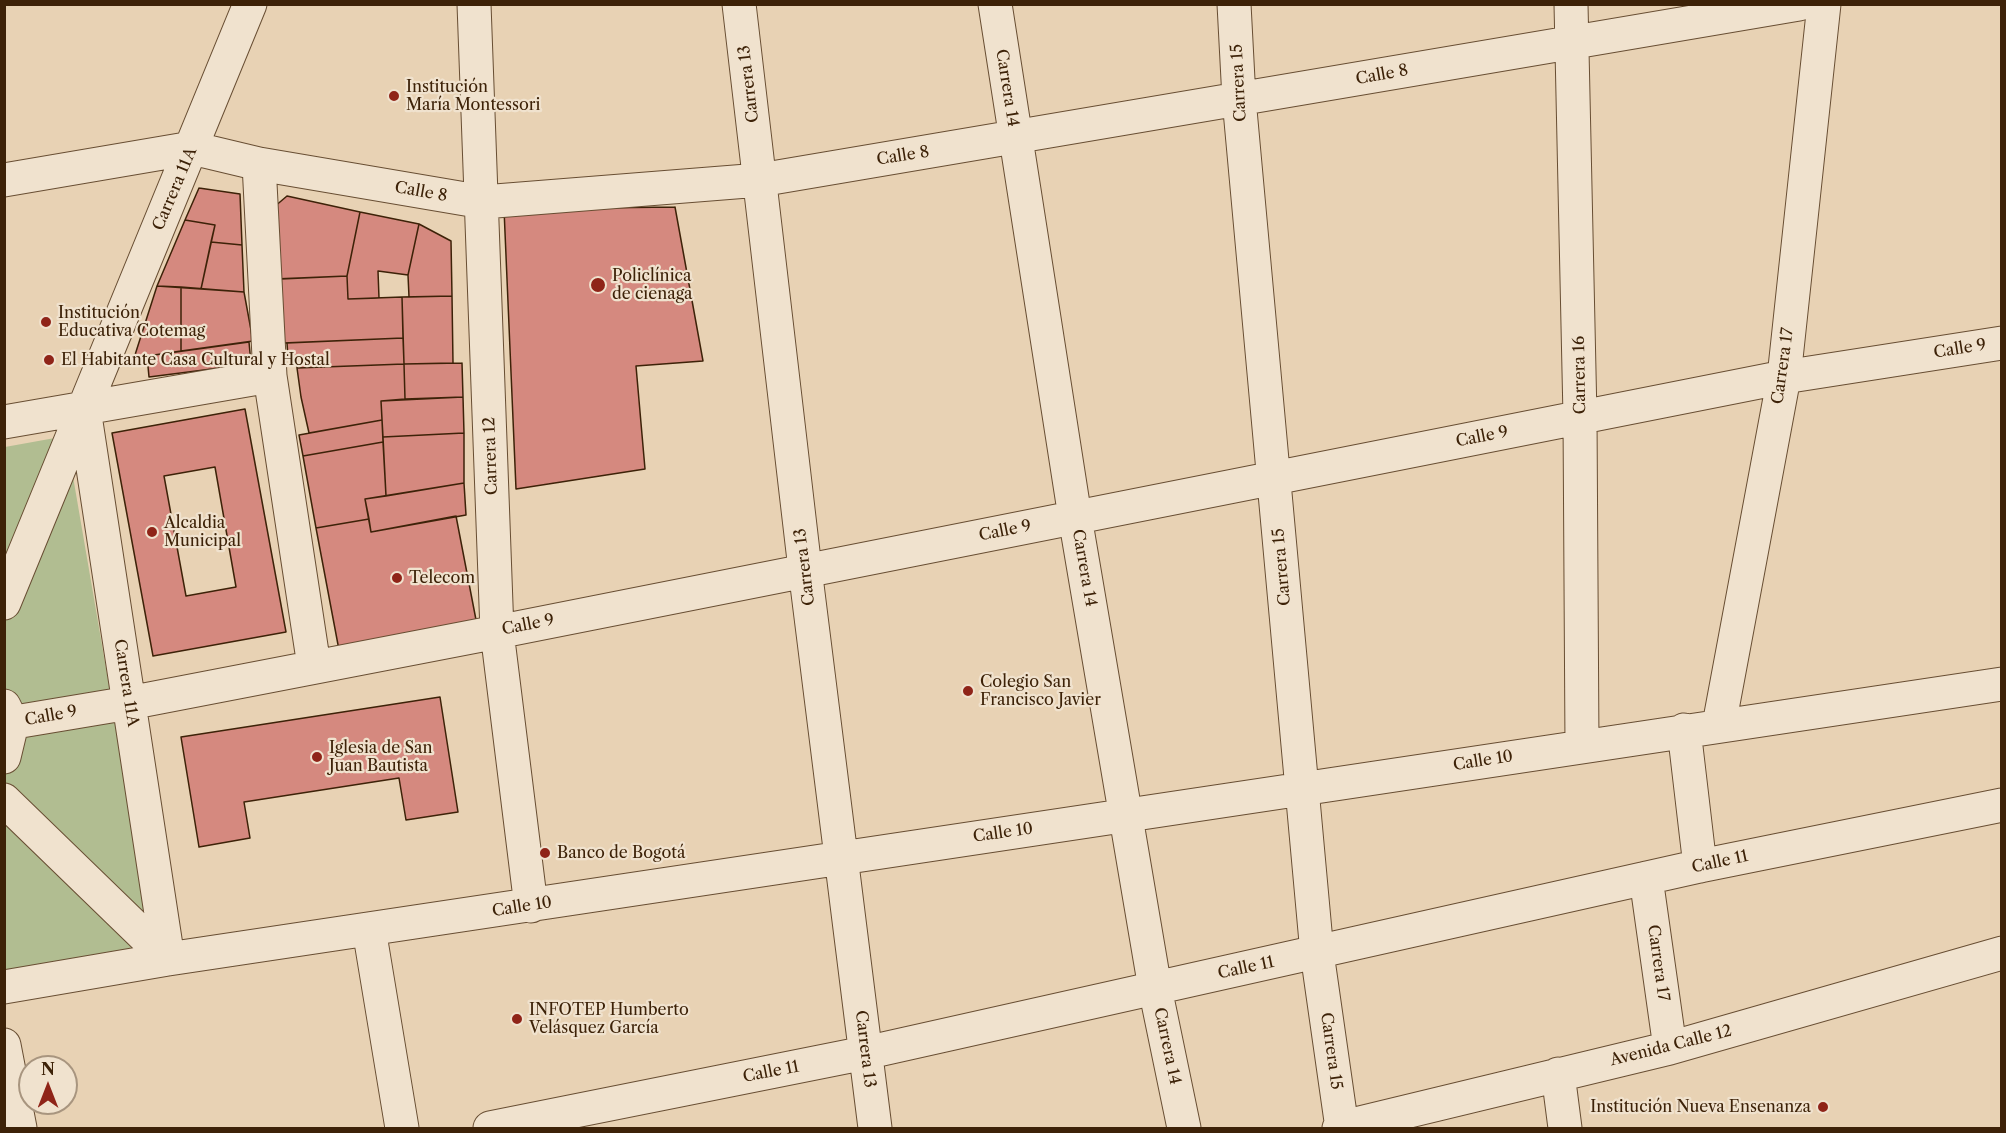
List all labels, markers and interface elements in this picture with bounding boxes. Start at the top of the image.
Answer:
street label: Carrera 13 [735,44,763,124]
street label: Carrera 15 [1227,44,1251,122]
street label: Carrera 14 [991,48,1023,128]
street label: Calle 8 [1354,61,1410,89]
place label: Institución María Montessori [406,77,540,115]
marker: Institución María Montessori [387,89,401,103]
street label: Calle 8 [875,142,931,170]
street label: Carrera 11A [149,145,201,233]
street label: Calle 8 [393,178,449,206]
place label: Policlínica de cienaga [612,266,692,304]
marker: Policlínica de cienaga [589,276,607,294]
place label: Institución Educativa Cotemag [58,303,205,341]
marker: Institución Educativa Cotemag [39,315,53,329]
street label: Carrera 17 [1768,327,1798,405]
street label: Calle 9 [1932,335,1988,363]
street label: Carrera 16 [1570,336,1590,414]
place label: El Habitante Casa Cultural y Hostal [61,350,330,370]
marker: El Habitante Casa Cultural y Hostal [42,353,56,367]
street label: Carrera 12 [480,417,502,495]
street label: Calle 9 [1454,423,1510,451]
place label: Alcaldia Municipal [164,513,241,551]
street label: Calle 9 [977,517,1033,545]
marker: Alcaldia Municipal [145,525,159,539]
street label: Carrera 13 [791,527,819,607]
street label: Carrera 15 [1269,527,1295,607]
street label: Carrera 14 [1068,528,1100,608]
place label: Telecom [409,568,475,588]
marker: Telecom [390,571,404,585]
street label: Calle 9 [500,611,556,639]
street label: Carrera 11A [110,638,142,728]
place label: Colegio San Francisco Javier [980,672,1101,710]
marker: Colegio San Francisco Javier [961,684,975,698]
street label: Calle 9 [23,702,79,730]
place label: Iglesia de San Juan Bautista [329,738,432,776]
street label: Calle 10 [1452,747,1514,775]
marker: Iglesia de San Juan Bautista [310,750,324,764]
street label: Calle 10 [972,819,1034,847]
place label: Banco de Bogotá [557,843,685,863]
marker: Banco de Bogotá [538,846,552,860]
street label: Calle 11 [1690,847,1750,877]
street label: Calle 10 [491,893,553,921]
street label: Carrera 17 [1643,924,1673,1002]
street label: Calle 11 [1216,953,1276,983]
place label: INFOTEP Humberto Velásquez García [529,1000,689,1038]
street label: Carrera 14 [1149,1006,1185,1086]
street label: Carrera 13 [851,1009,879,1089]
street label: Carrera 15 [1316,1011,1346,1091]
marker: INFOTEP Humberto Velásquez García [510,1012,524,1026]
street label: Avenida Calle 12 [1608,1022,1734,1070]
north arrow [18,1055,78,1115]
street label: Calle 11 [741,1057,801,1087]
text: N [41,1059,55,1079]
place label: Institución Nueva Ensenanza [1590,1097,1811,1117]
marker: Institución Nueva Ensenanza [1816,1100,1830,1114]

